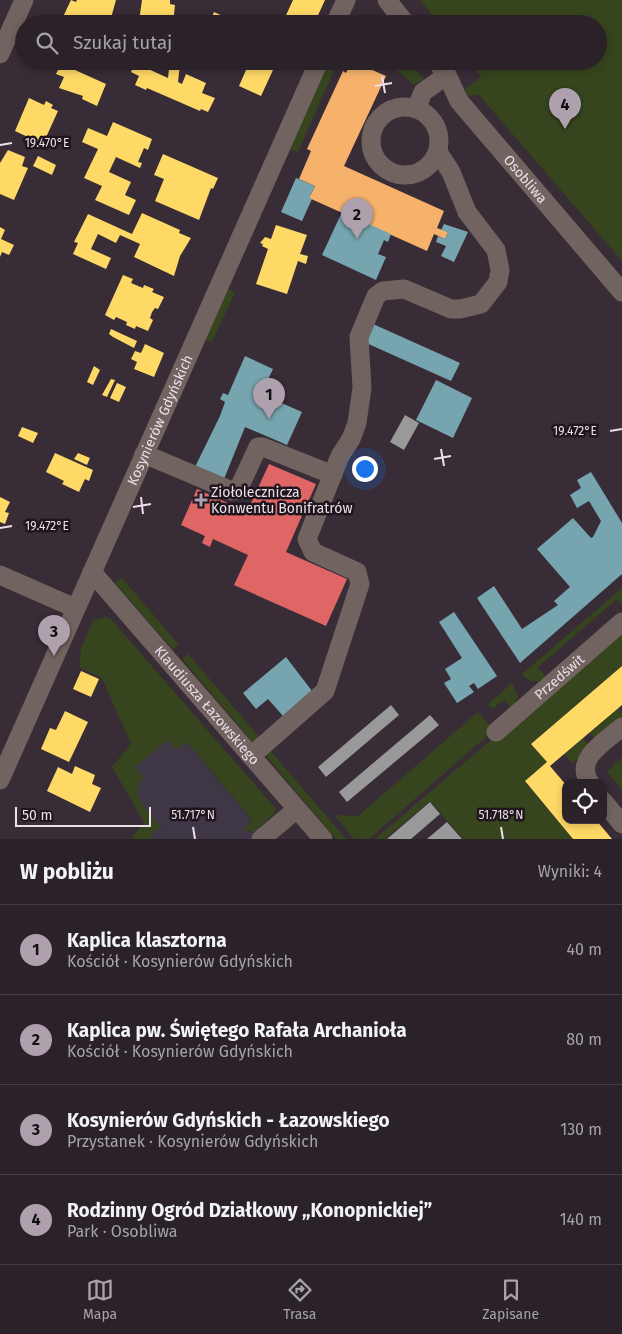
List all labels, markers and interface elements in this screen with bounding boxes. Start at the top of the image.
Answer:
search box [15,15,607,70]
icon: search [33,29,61,57]
text: Szukaj tutaj [73,31,172,54]
pin: 4 [549,88,581,129]
text: 19.470°E [25,136,69,150]
street label: Osobliwa [500,152,551,207]
pin: 2 [341,198,373,239]
street label: Kosynierów Gdyńskich [124,352,197,488]
pin: 1 [253,378,285,419]
text: 19.472°E [553,424,597,438]
your location [352,456,378,482]
place label: Ziołolecznicza Konwentu Bonifratrów [211,484,353,517]
marker: Ziołolecznicza Konwentu Bonifratrów [195,494,207,506]
text: 19.472°E [25,519,69,533]
pin: 3 [38,615,70,656]
street label: Klaudiusza Łazowskiego [151,642,263,768]
street label: Przedświt [531,650,589,703]
map controls [562,779,607,824]
button: locate [562,779,607,824]
scale bar [15,804,151,827]
text: 50 m [22,807,53,824]
text: 51.717°N [171,808,215,822]
text: 51.718°N [479,808,523,822]
text: W pobliżu [20,859,114,885]
text: Wyniki: 4 [538,862,602,881]
text: Kaplica klasztorna [67,929,227,952]
text: 1 [32,940,40,959]
text: 40 m [567,940,602,959]
text: Kościół · Kosynierów Gdyńskich [67,952,293,971]
text: Kaplica pw. Świętego Rafała Archanioła [67,1019,407,1042]
text: 2 [32,1030,40,1049]
text: 80 m [566,1030,602,1049]
text: Kościół · Kosynierów Gdyńskich [67,1042,293,1061]
text: Kosynierów Gdyńskich - Łazowskiego [67,1109,390,1132]
text: 3 [32,1120,40,1139]
text: 130 m [560,1120,602,1139]
text: Przystanek · Kosynierów Gdyńskich [67,1132,318,1151]
text: Rodzinny Ogród Działkowy „Konopnickiej” [67,1199,432,1222]
text: 4 [31,1210,41,1229]
text: 140 m [560,1210,602,1229]
text: Park · Osobliwa [67,1222,177,1241]
tab: Mapa [83,1276,117,1323]
tab: Trasa [283,1276,316,1323]
tab: Zapisane [482,1276,539,1323]

